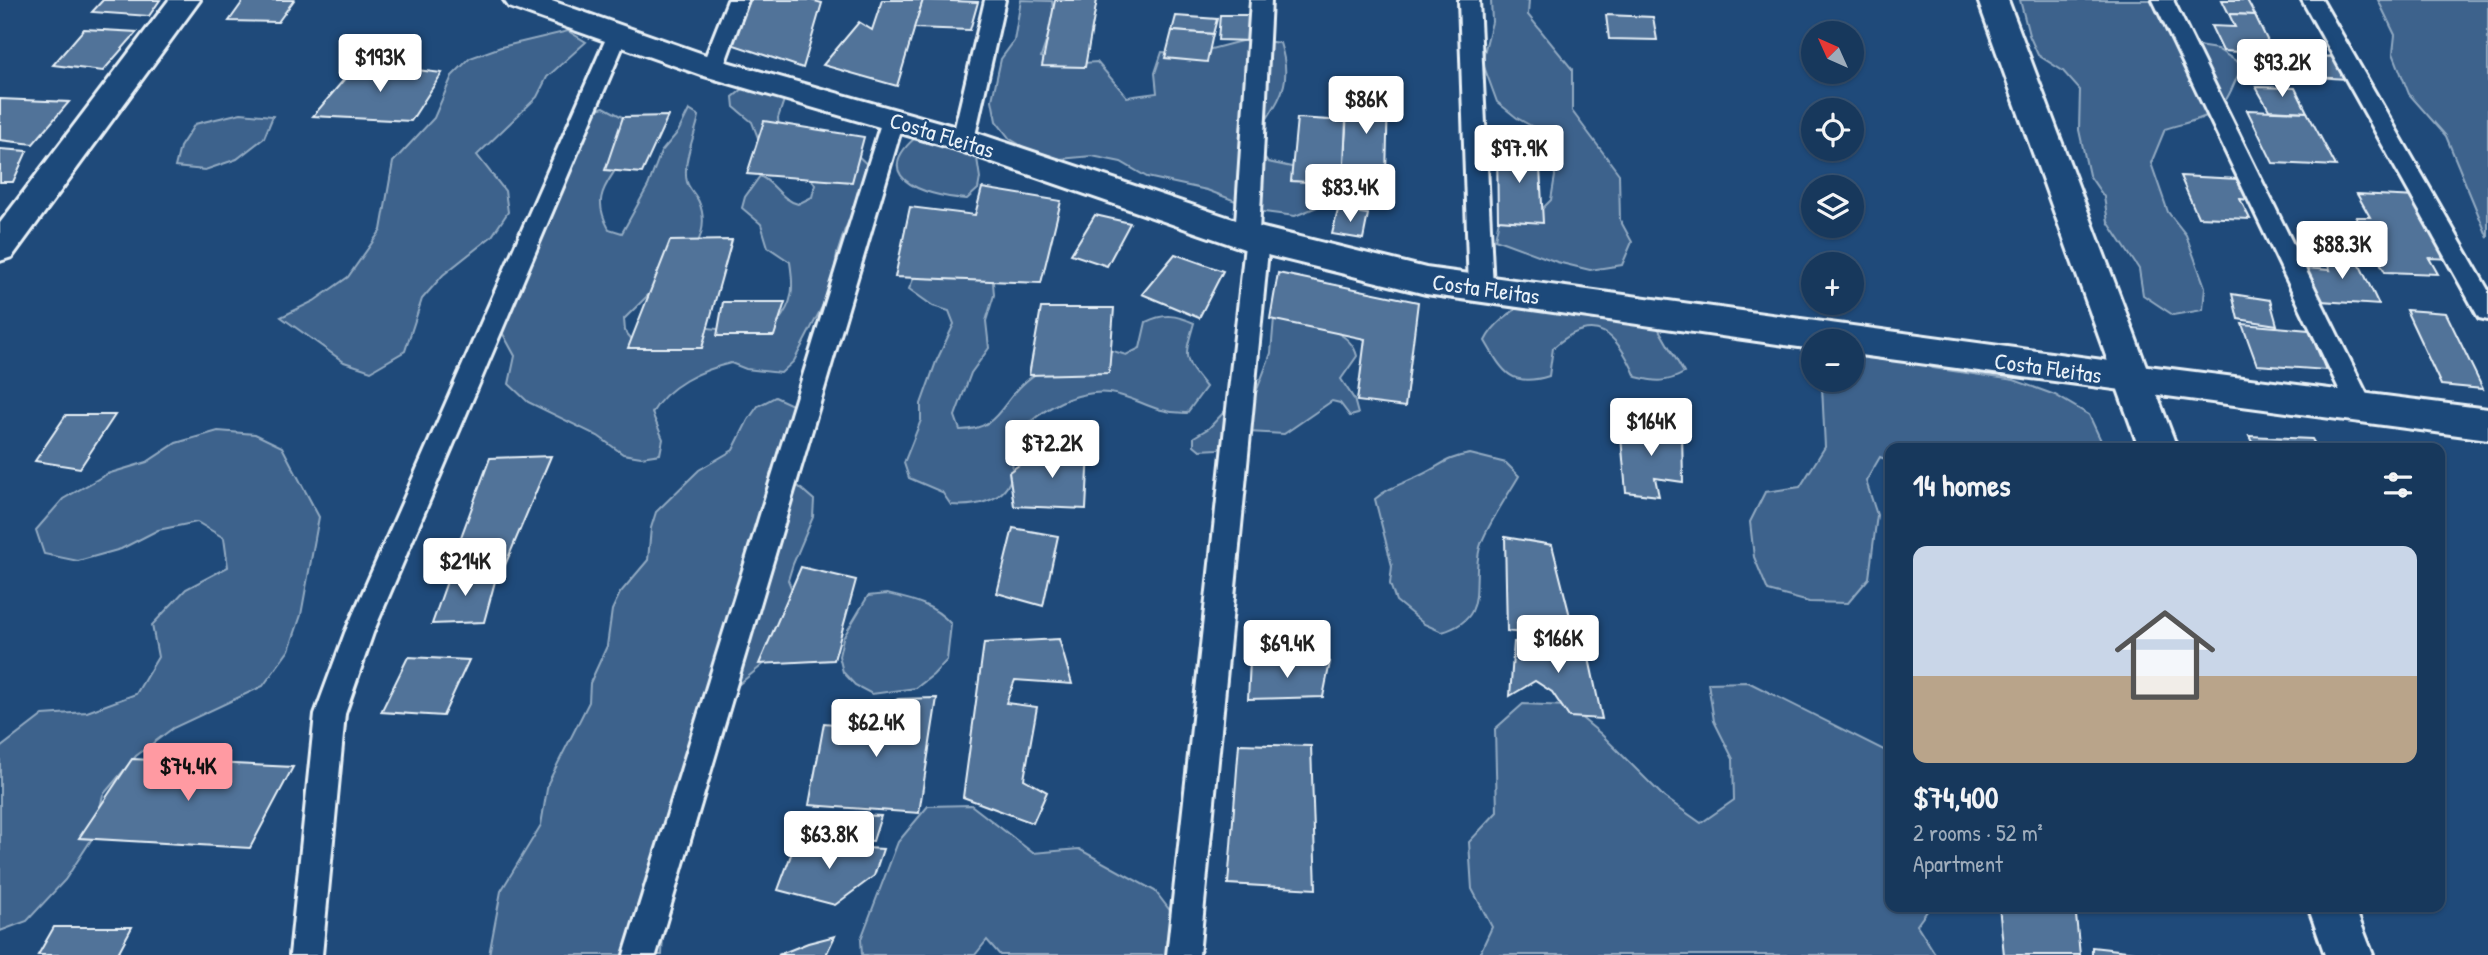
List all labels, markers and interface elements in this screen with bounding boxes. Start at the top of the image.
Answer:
north arrow [1801,21,1864,84]
map controls [1801,21,1864,392]
pin: $193K [331,34,429,94]
pin: $93.2K [2225,40,2339,99]
text: $193K [355,41,405,72]
text: $93.2K [2253,46,2311,77]
pin: $86K [1325,76,1407,136]
text: $86K [1345,83,1387,114]
button: locate [1801,98,1864,161]
street label: Costa Fleitas [886,104,998,165]
pin: $97.9K [1462,125,1576,185]
text: $97.9K [1491,132,1547,163]
pin: $83.4K [1293,164,1407,224]
text: $83.4K [1321,171,1379,202]
button: layers [1801,175,1864,238]
pin: $88.3K [2285,222,2399,281]
text: $88.3K [2313,228,2371,259]
button: + [1801,252,1864,315]
street label: Costa Fleitas [1431,266,1542,311]
button: − [1801,329,1864,392]
street label: Costa Fleitas [1993,345,2104,390]
pin: $164K [1602,398,1700,458]
text: $164K [1626,405,1676,436]
pin: $72.2K [995,420,1109,480]
text: $72.2K [1021,427,1083,458]
text: 14 homes [1913,465,2011,505]
icon: filters [2379,466,2417,504]
pin: $214K [416,538,514,598]
text: $214K [439,545,491,576]
icon: home [2102,592,2228,718]
pin: $166K [1509,616,1607,675]
pin: $69.4K [1230,620,1344,680]
text: $166K [1533,622,1583,653]
text: $69.4K [1260,627,1314,658]
pin: $62.4K [819,700,933,759]
text: $62.4K [847,706,905,737]
pin: $74.4K [131,744,245,803]
text: $74.4K [159,750,217,781]
text: $74,400 [1913,777,1999,817]
pin: $63.8K [772,812,886,871]
text: 2 rooms · 52 m² [1913,817,2043,848]
text: $63.8K [800,818,858,849]
text: Apartment [1913,848,2003,879]

